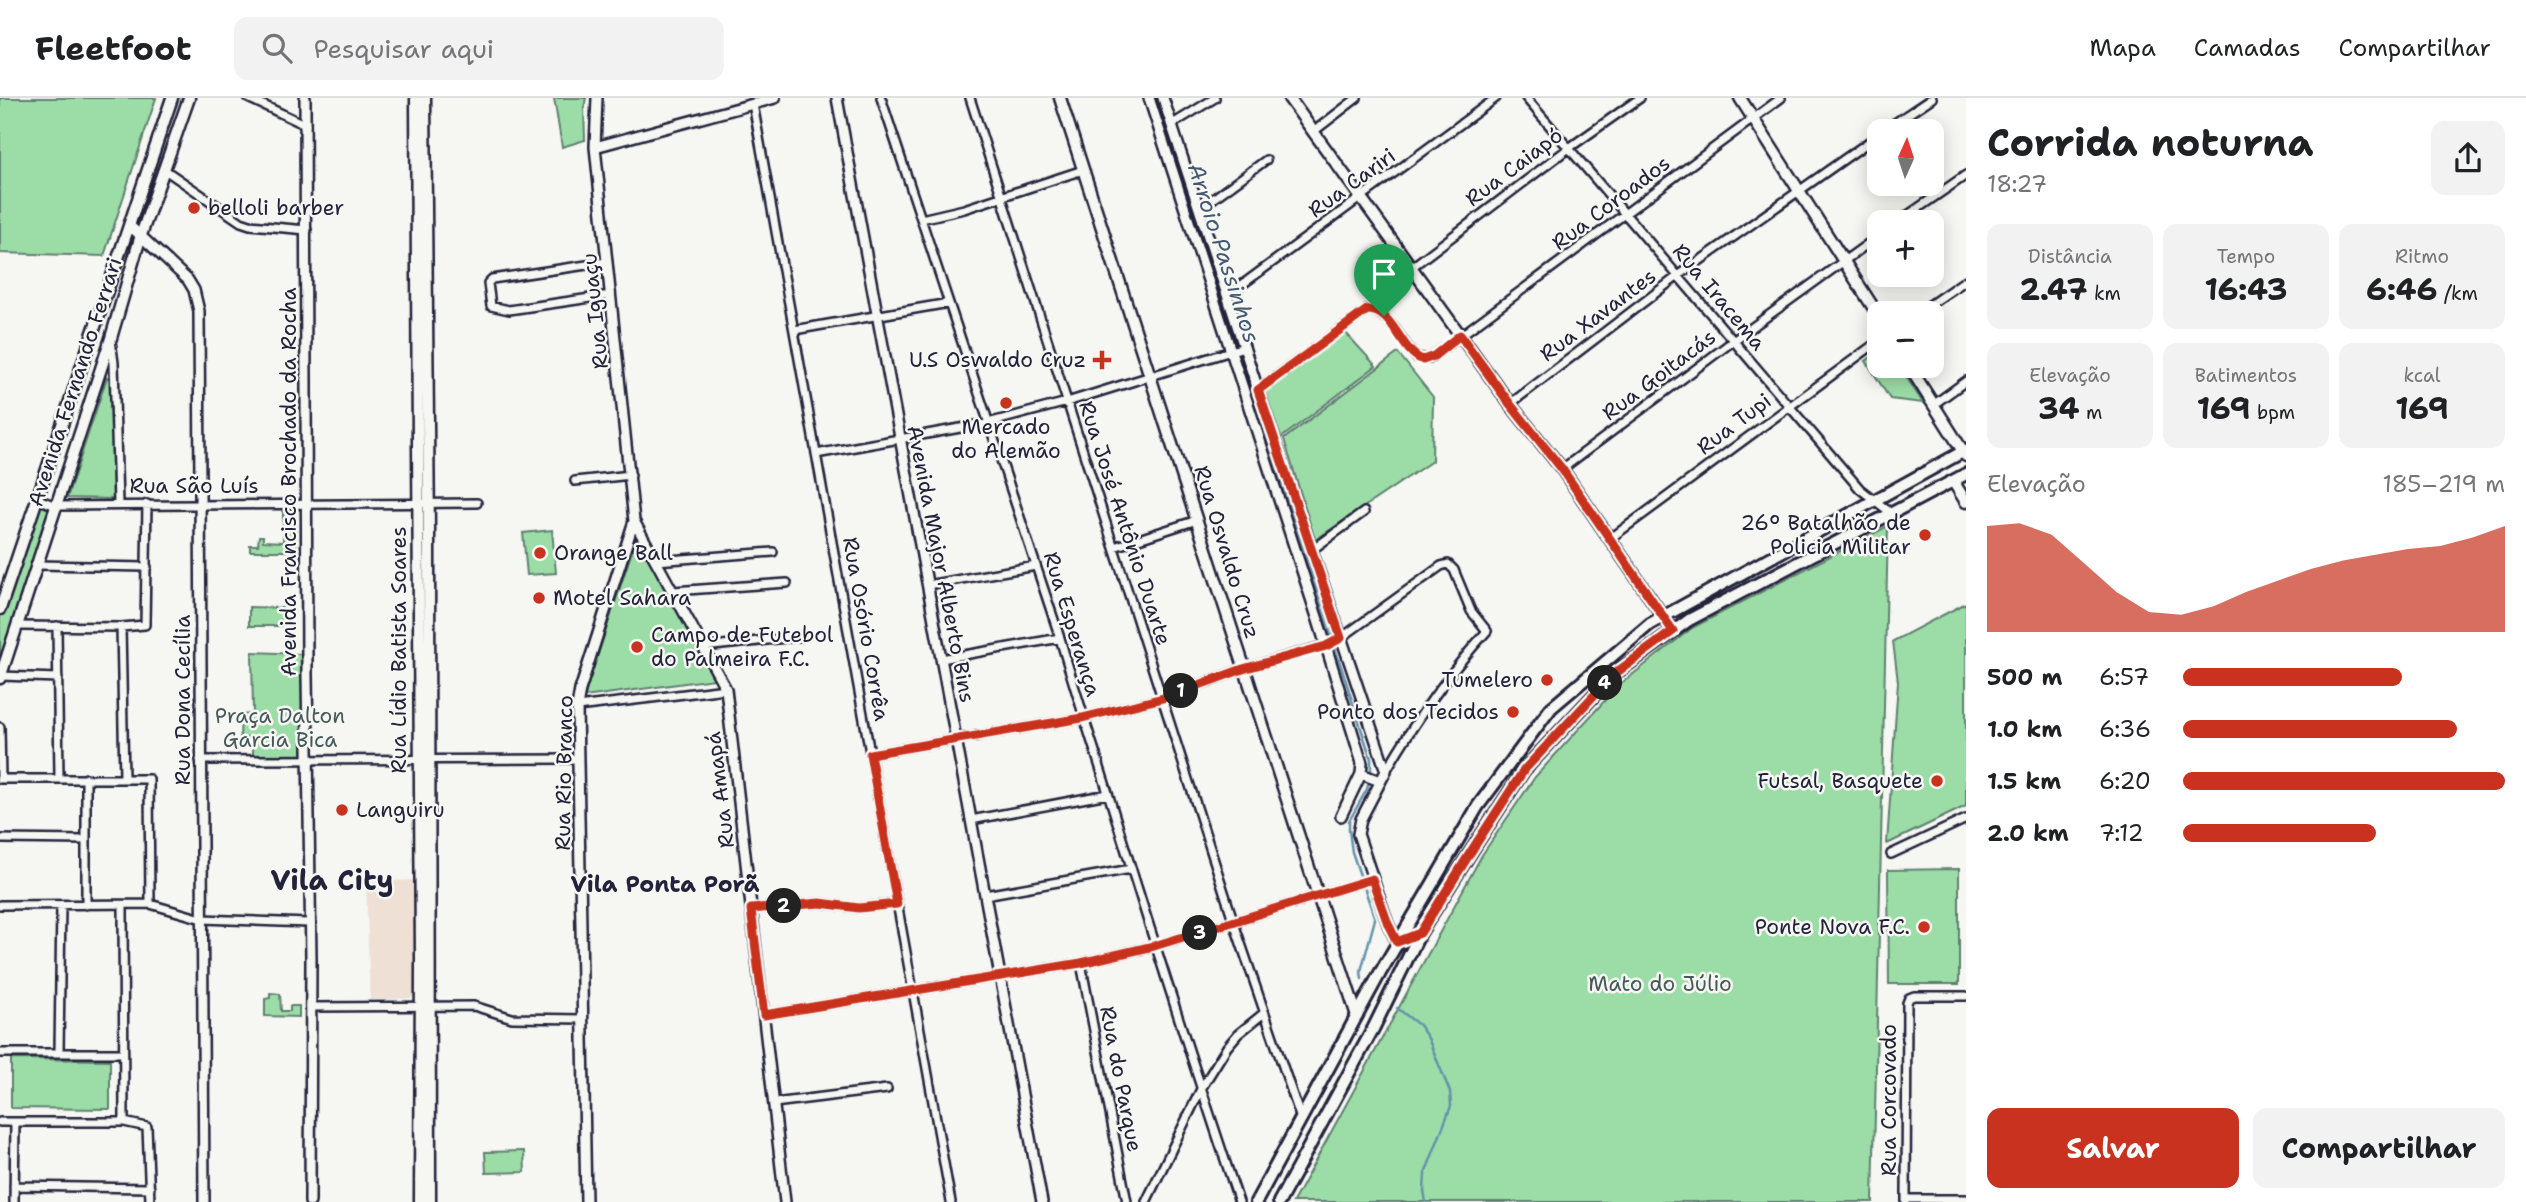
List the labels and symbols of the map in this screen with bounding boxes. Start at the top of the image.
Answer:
north arrow [1867,119,1944,196]
street label: Rua Caiapó [1460,121,1568,213]
street label: Rua Cariri [1303,142,1401,224]
street label: Rua Coroados [1546,149,1676,257]
water label: Arroio Passinhos [1181,159,1267,347]
place label: belloli barber [208,194,344,222]
marker: belloli barber [186,200,202,216]
street label: Rua Iracema [1666,238,1772,356]
pin [1354,244,1414,316]
street label: Rua Iguaçu [575,252,615,370]
street label: Avenida Fernando Ferrari [21,254,129,510]
street label: Rua Xavantes [1534,262,1662,368]
street label: Avenida Francisco Brochado da Rocha [275,287,303,677]
street label: Rua Goitacás [1596,323,1722,427]
place label: U.S Oswaldo Cruz [909,346,1086,374]
marker: U.S Oswaldo Cruz [1092,350,1112,370]
street label: Rua Tupi [1691,387,1777,461]
marker: Mercado do Alemão [998,395,1014,411]
street label: Rua José Antônio Duarte [1072,397,1178,649]
place label: Mercado do Alemão [951,413,1061,465]
street label: Avenida Major Alberto Bins [900,423,982,705]
street label: Rua Osvaldo Cruz [1187,462,1267,642]
street label: Rua São Luís [129,472,259,500]
place label: 26º Batalhão de Policia Militar [1741,509,1911,561]
street label: Rua Lídio Batista Soares [385,526,413,774]
marker: 26º Batalhão de Policia Militar [1917,527,1933,543]
street label: Rua Osório Corrêa [836,535,896,723]
place label: Orange Ball [554,539,674,567]
marker: Orange Ball [532,545,548,561]
street label: Rua Esperança [1037,548,1107,700]
place label: Motel Sahara [553,584,691,612]
marker: Motel Sahara [531,590,547,606]
street label: Rua Dona Cecília [169,615,197,785]
place label: Campo de Futebol do Palmeira F.C. [651,621,834,673]
marker: Campo de Futebol do Palmeira F.C. [629,639,645,655]
place label: Tumelero [1441,666,1533,694]
pin: 4 [1588,666,1622,700]
marker: Tumelero [1539,672,1555,688]
pin: 1 [1164,674,1198,708]
street label: Rua Rio Branco [549,695,579,851]
place label: Ponto dos Tecidos [1317,698,1499,726]
park label: Praça Dalton Garcia Bica [215,702,345,754]
marker: Ponto dos Tecidos [1505,704,1521,720]
street label: Rua Amapá [699,730,741,850]
place label: Futsal, Basquete [1757,767,1923,795]
marker: Futsal, Basquete [1929,773,1945,789]
place label: Languiru [356,796,445,824]
marker: Languiru [334,802,350,818]
district label: Vila City [270,861,394,899]
district label: Vila Ponta Porã [571,869,760,899]
pin: 2 [766,888,802,924]
place label: Ponte Nova F.C. [1755,913,1910,941]
pin: 3 [1182,916,1218,950]
marker: Ponte Nova F.C. [1916,919,1932,935]
park label: Mato do Júlio [1588,970,1732,998]
street label: Rua do Parque [1093,1004,1149,1154]
street label: Rua Corcovado [1875,1024,1903,1176]

